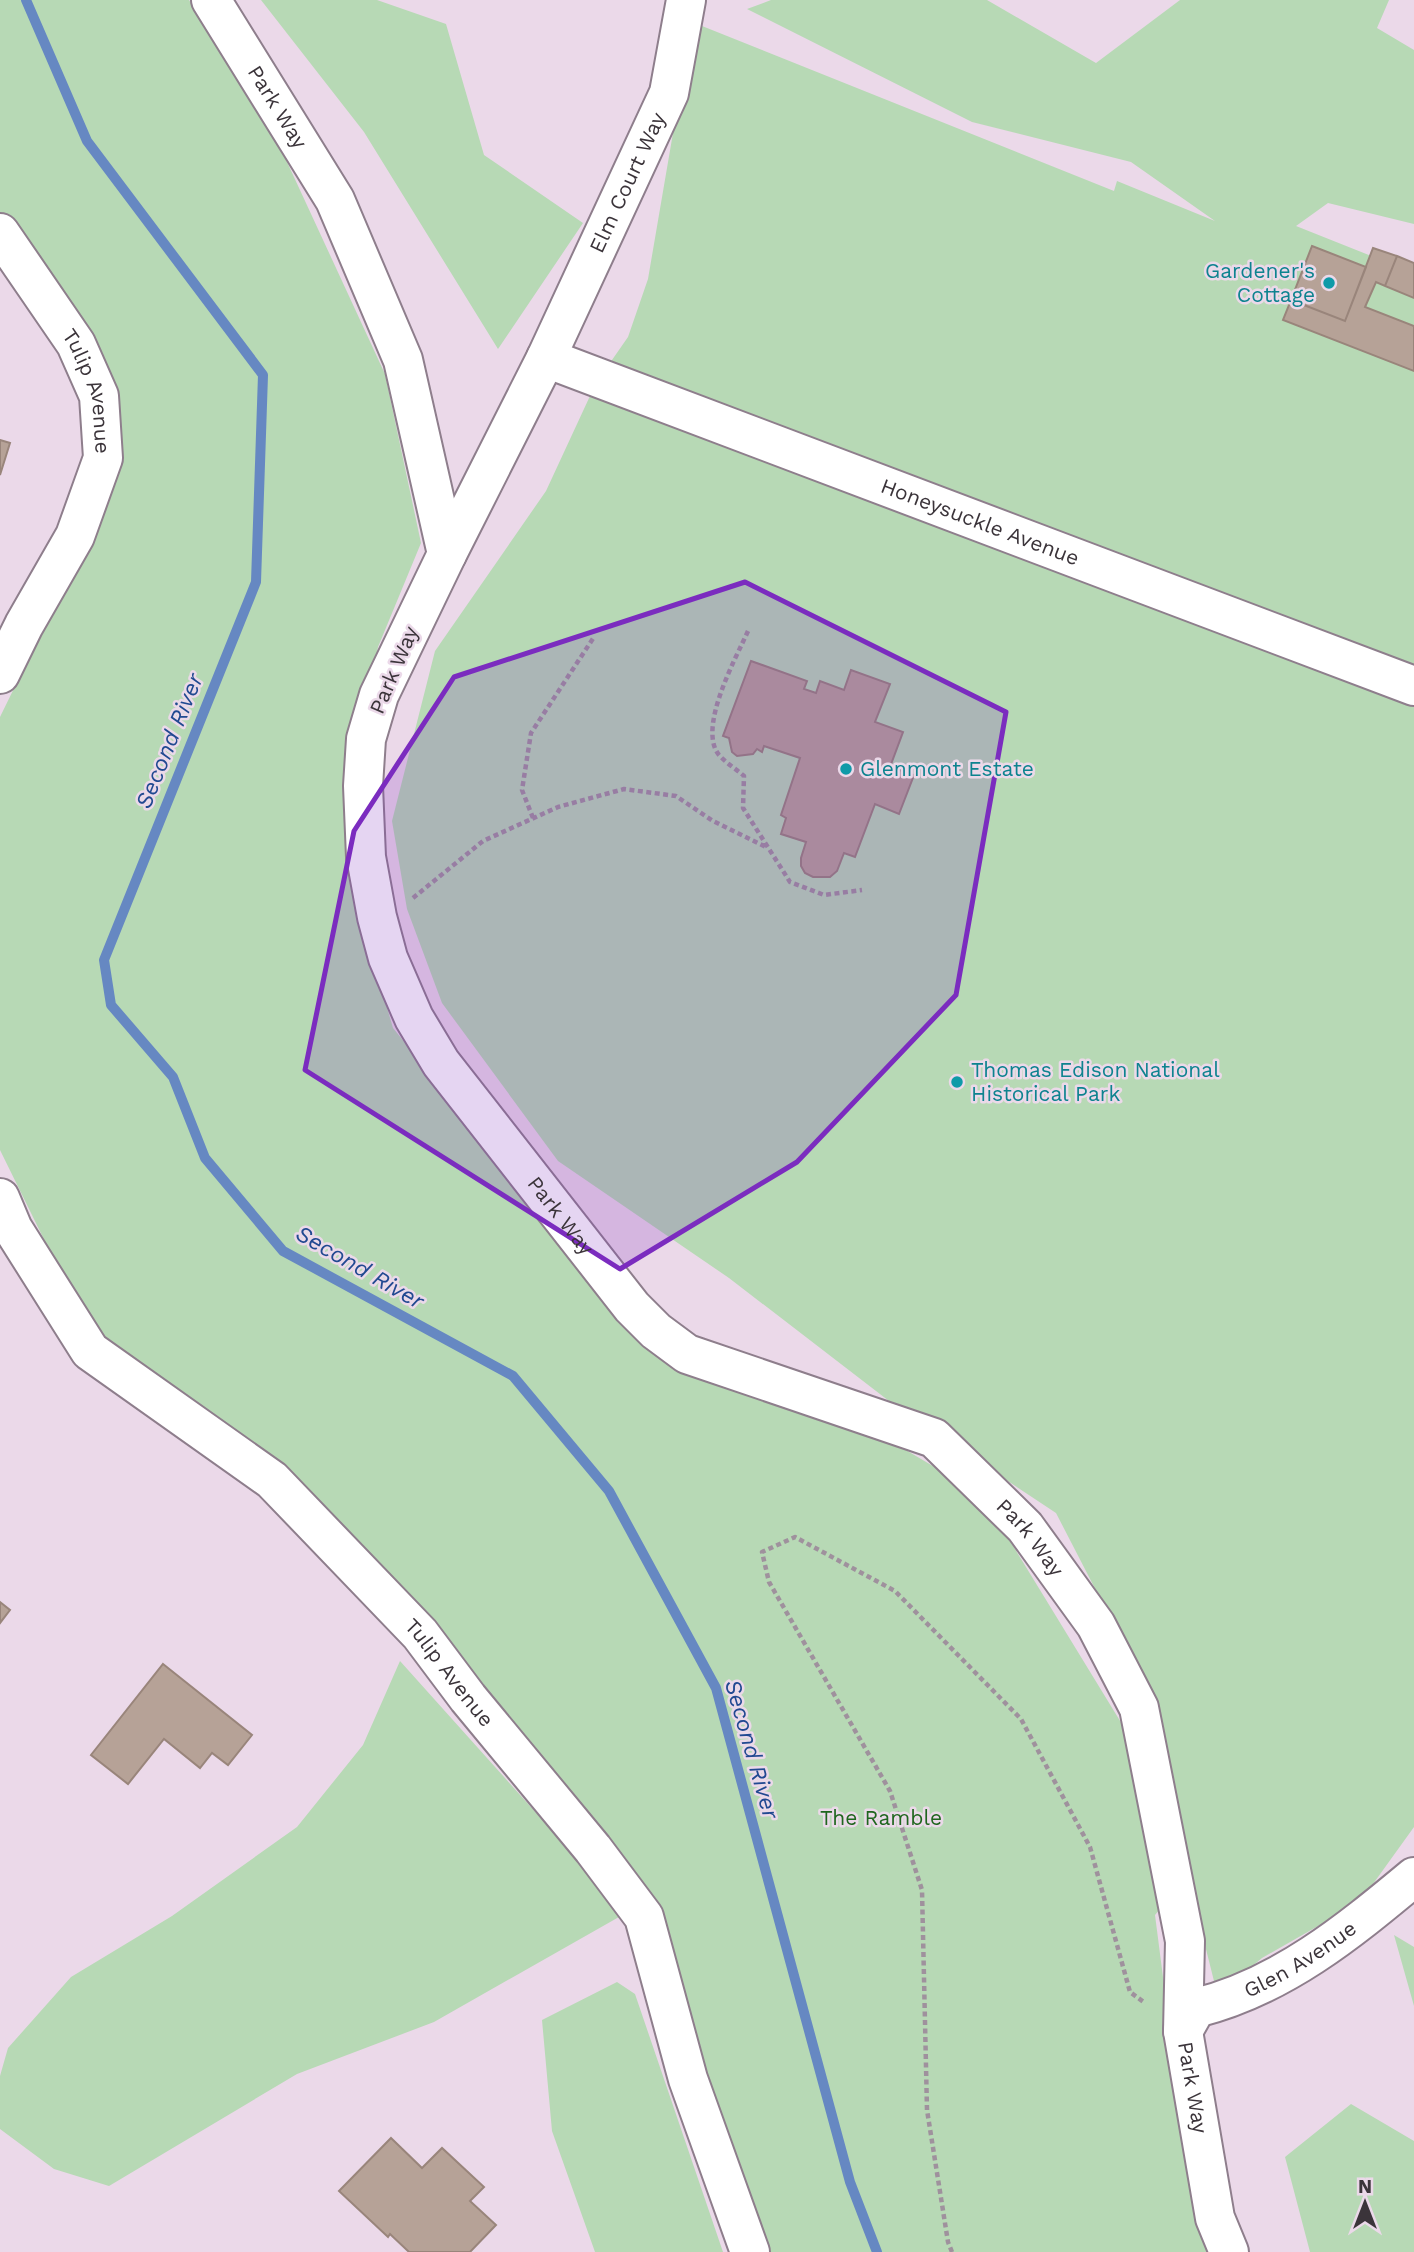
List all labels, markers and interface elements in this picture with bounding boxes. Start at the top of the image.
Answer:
street label: Park Way [243,61,313,153]
street label: Elm Court Way [584,108,670,257]
place label: Gardener's Cottage [1205,258,1315,307]
marker: Gardener's Cottage [1321,275,1337,291]
street label: Tulip Avenue [57,324,116,454]
street label: Honeysuckle Avenue [878,473,1083,570]
street label: Park Way [364,622,423,717]
water label: Second River [130,669,209,813]
place label: Glenmont Estate [860,756,1034,781]
marker: Glenmont Estate [838,761,854,777]
place label: Thomas Edison National Historical Park [971,1057,1220,1106]
marker: Thomas Edison National Historical Park [949,1074,965,1090]
street label: Park Way [523,1171,600,1260]
water label: Second River [291,1220,430,1316]
street label: Park Way [992,1493,1070,1581]
street label: Tulip Avenue [400,1613,499,1731]
water label: Second River [719,1676,785,1823]
park label: The Ramble [820,1805,942,1830]
street label: Glen Avenue [1240,1915,1361,2003]
street label: Park Way [1173,2040,1213,2136]
north arrow [1330,2168,1400,2238]
text: N [1358,2175,1372,2198]

